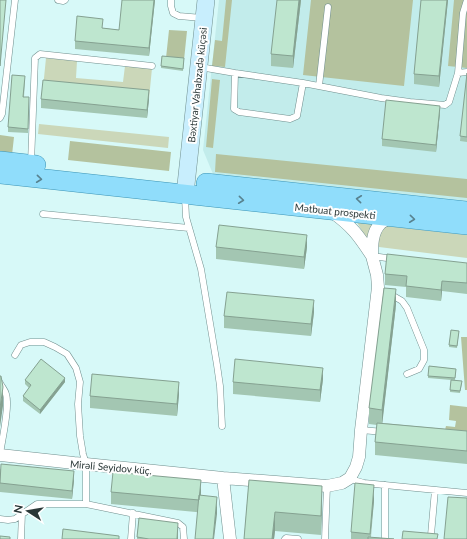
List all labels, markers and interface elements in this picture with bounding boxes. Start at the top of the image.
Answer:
street label: Bəxtiyar Vahabzadə küçəsi [185,27,209,143]
one-way arrow [36,174,42,183]
one-way arrow [356,195,362,204]
one-way arrow [238,196,244,205]
street label: Mətbuat prospekti [294,201,376,221]
one-way arrow [409,214,415,223]
street label: Mirəli Seyidov küç. [69,457,153,477]
north arrow [8,491,48,531]
text: N [10,503,25,514]

